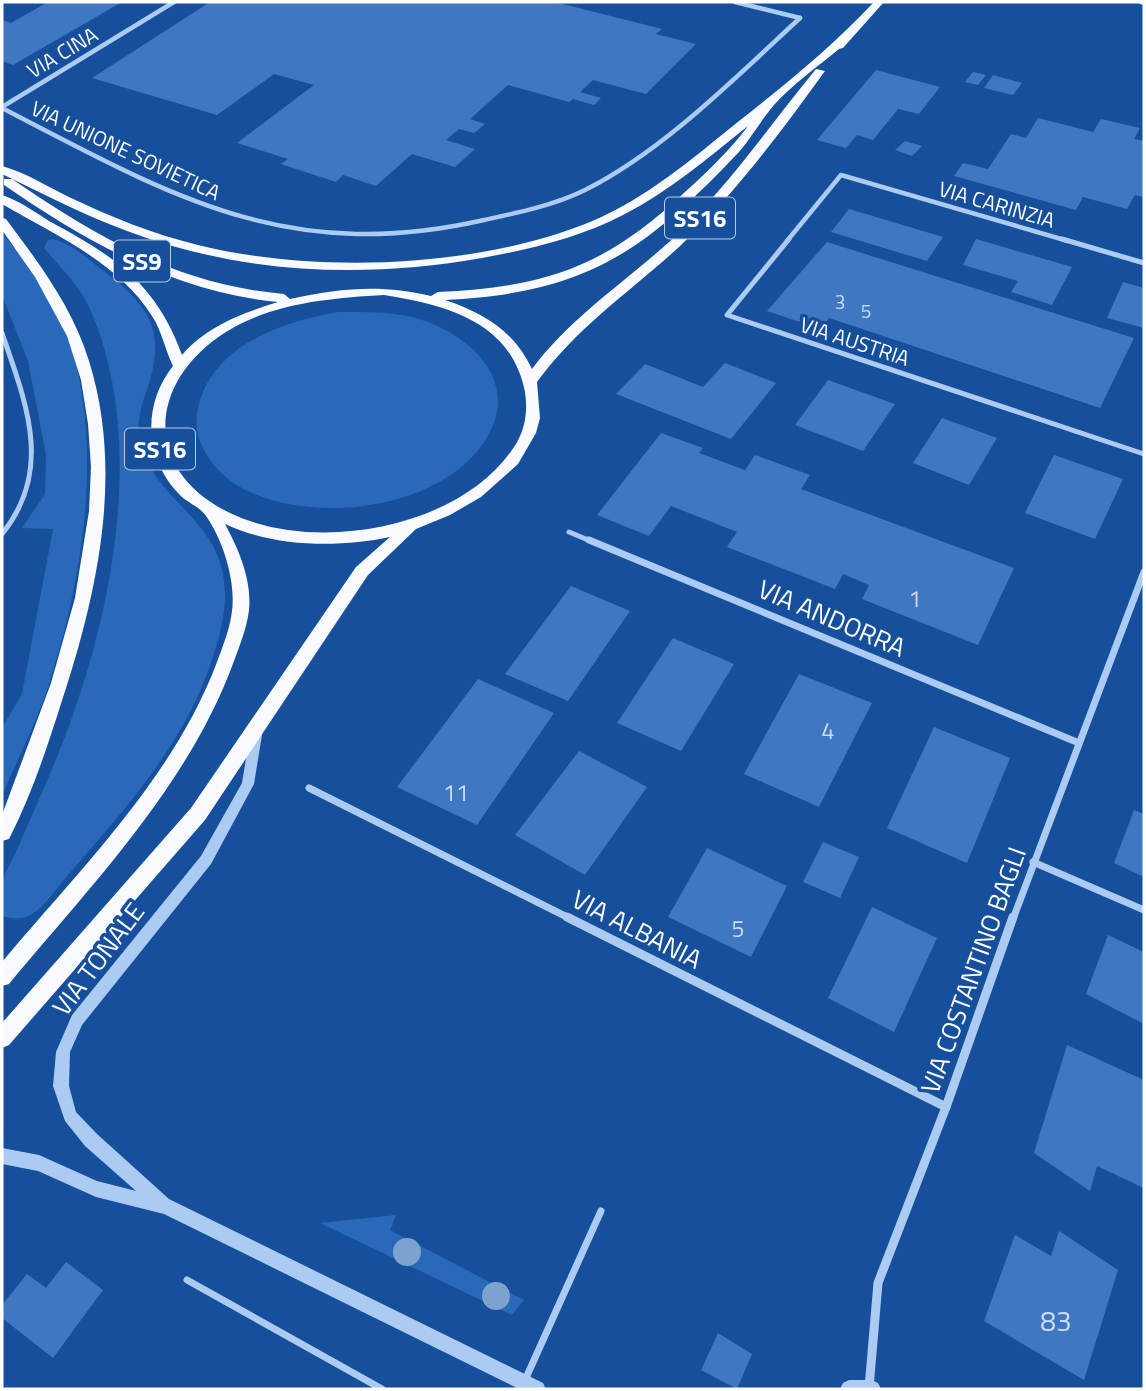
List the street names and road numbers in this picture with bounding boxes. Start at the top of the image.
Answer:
street label: VIA CINA [20,18,104,86]
street label: VIA UNIONE SOVIETICA [26,92,226,208]
street label: VIA CARINZIA [935,172,1059,236]
road number: SS16 [665,198,735,238]
road number: SS9 [114,240,170,282]
street label: VIA AUSTRIA [796,308,914,374]
road number: SS16 [125,428,195,470]
street label: VIA ANDORRA [752,569,912,667]
street label: VIA COSTANTINO BAGLI [910,841,1036,1099]
street label: VIA ALBANIA [565,880,709,978]
street label: VIA TONALE [42,894,154,1024]

